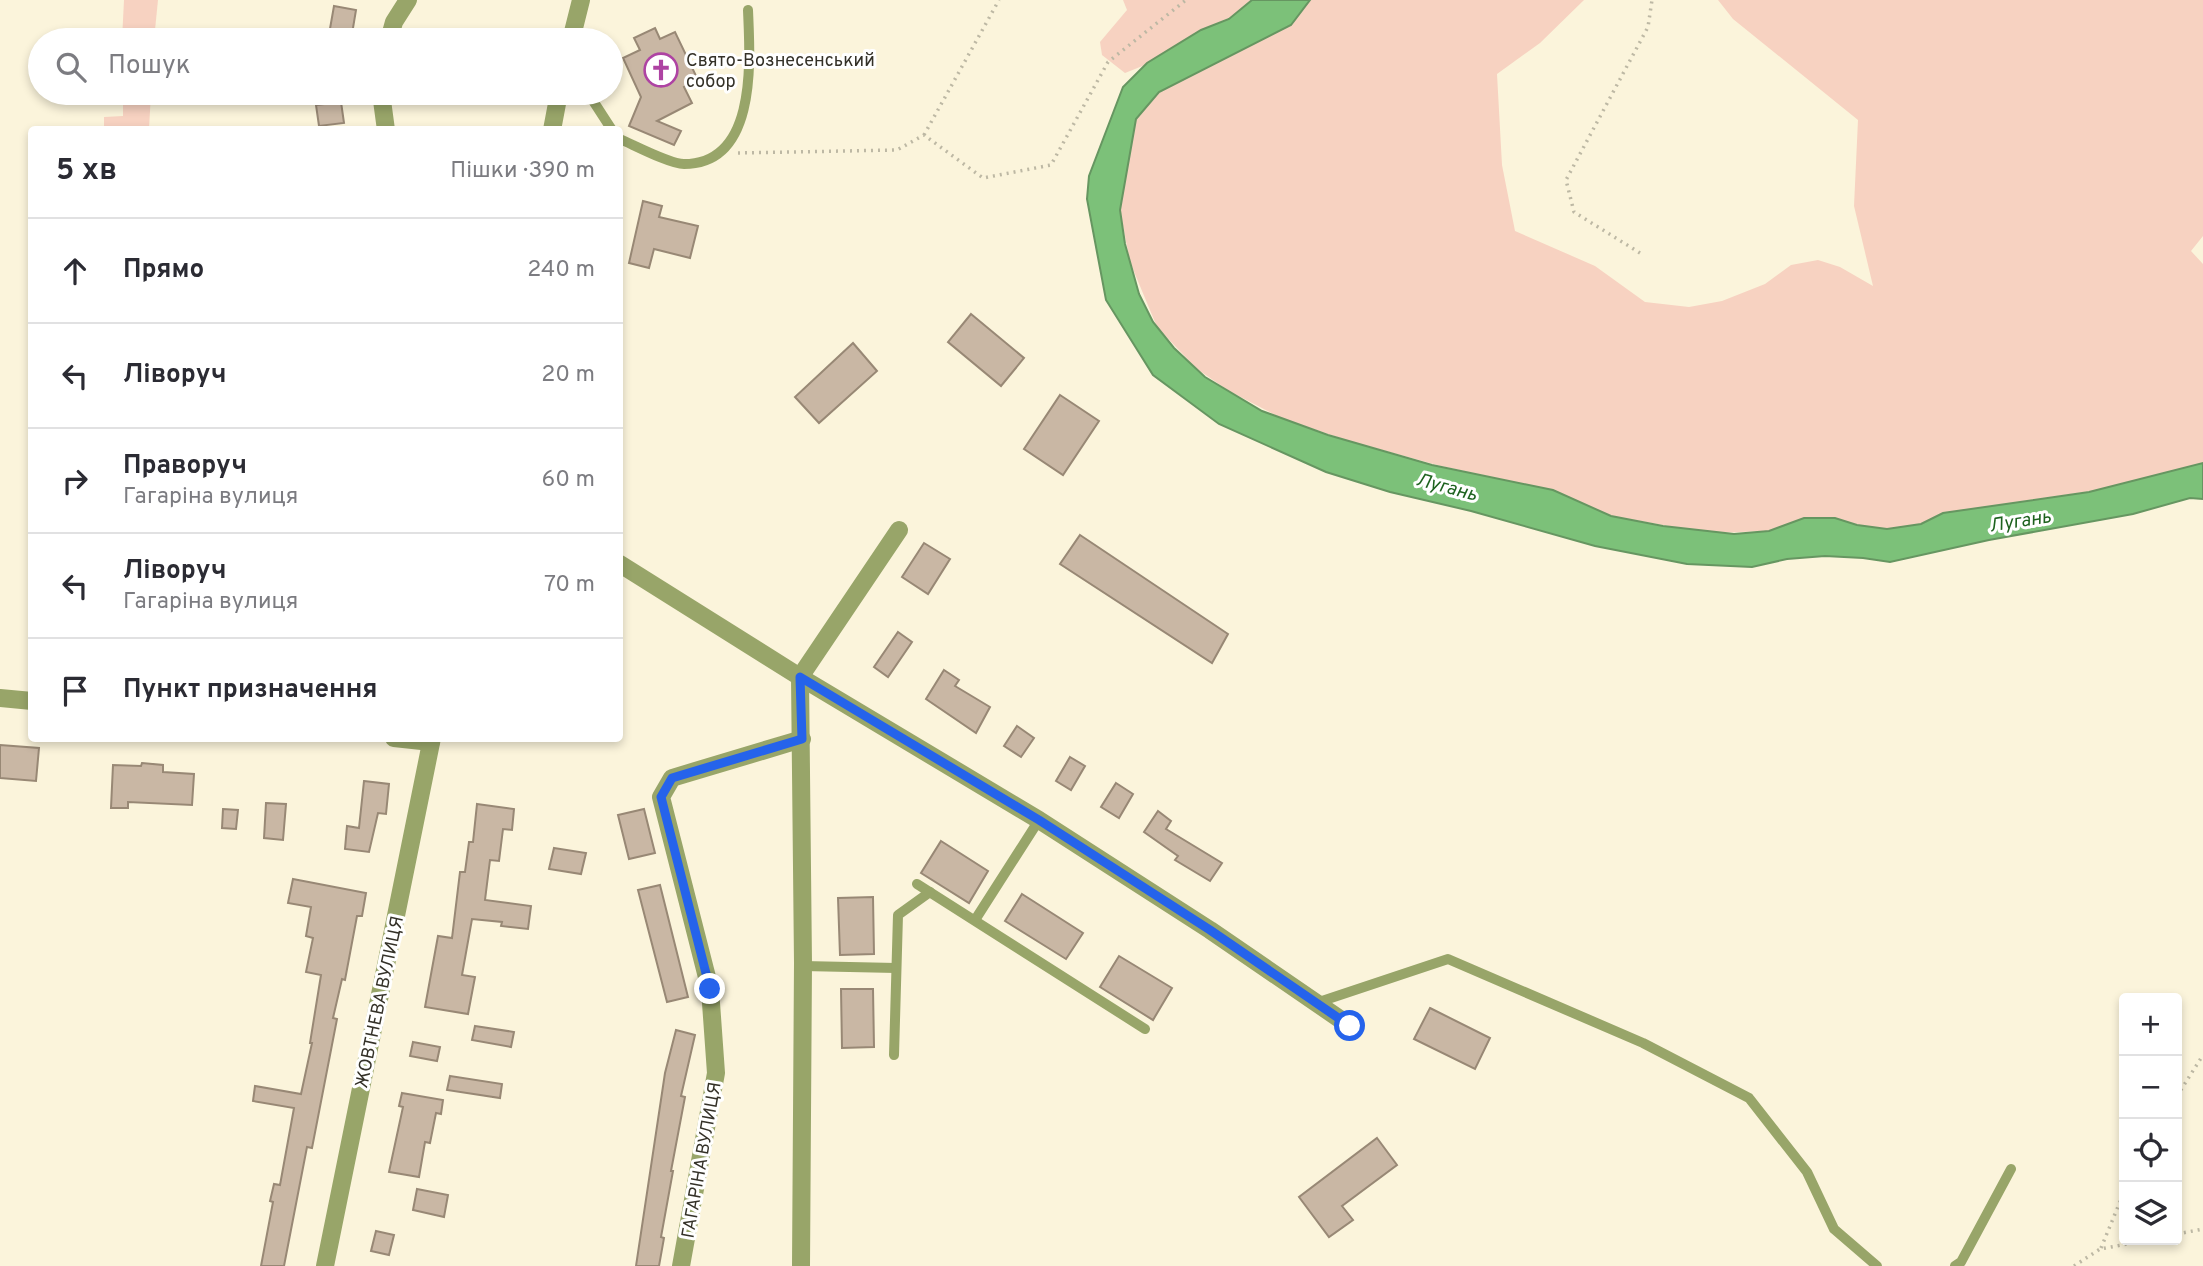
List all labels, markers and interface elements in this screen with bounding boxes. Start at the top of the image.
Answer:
search box [28,28,623,105]
icon: search [52,48,90,86]
text: Пошук [108,50,191,83]
place label: Свято-Вознесенський собор [686,50,875,94]
church icon: Свято-Вознесенський собор [642,51,680,89]
text: 5 хв [56,153,117,190]
text: Пішки · 390 m [450,157,595,186]
icon: ahead [56,252,94,290]
text: Прямо [123,254,204,287]
text: 240 m [527,256,595,285]
icon: left [56,357,94,395]
text: Ліворуч [123,359,226,392]
text: 20 m [541,361,595,390]
text: Праворуч [123,450,247,483]
icon: right [56,462,94,500]
text: 60 m [542,466,595,495]
water label: Лугань [1413,468,1480,508]
text: Гагаріна вулиця [123,483,298,512]
water label: Лугань [1988,505,2053,539]
text: Ліворуч [123,555,226,588]
icon: left [56,567,94,605]
text: 70 m [544,571,595,600]
text: Гагаріна вулиця [123,588,298,617]
icon: arrive [56,672,94,710]
text: Пункт призначення [123,674,377,707]
street label: ЖОВТНЕВА ВУЛИЦЯ [351,914,410,1091]
route end [694,973,725,1004]
map controls [2119,993,2182,1245]
button: + [2119,993,2182,1056]
route start [1334,1010,1365,1041]
button: − [2119,1056,2182,1119]
street label: ГАГАРІНА ВУЛИЦЯ [677,1080,728,1240]
button: locate [2119,1119,2182,1182]
button: layers [2119,1182,2182,1245]

